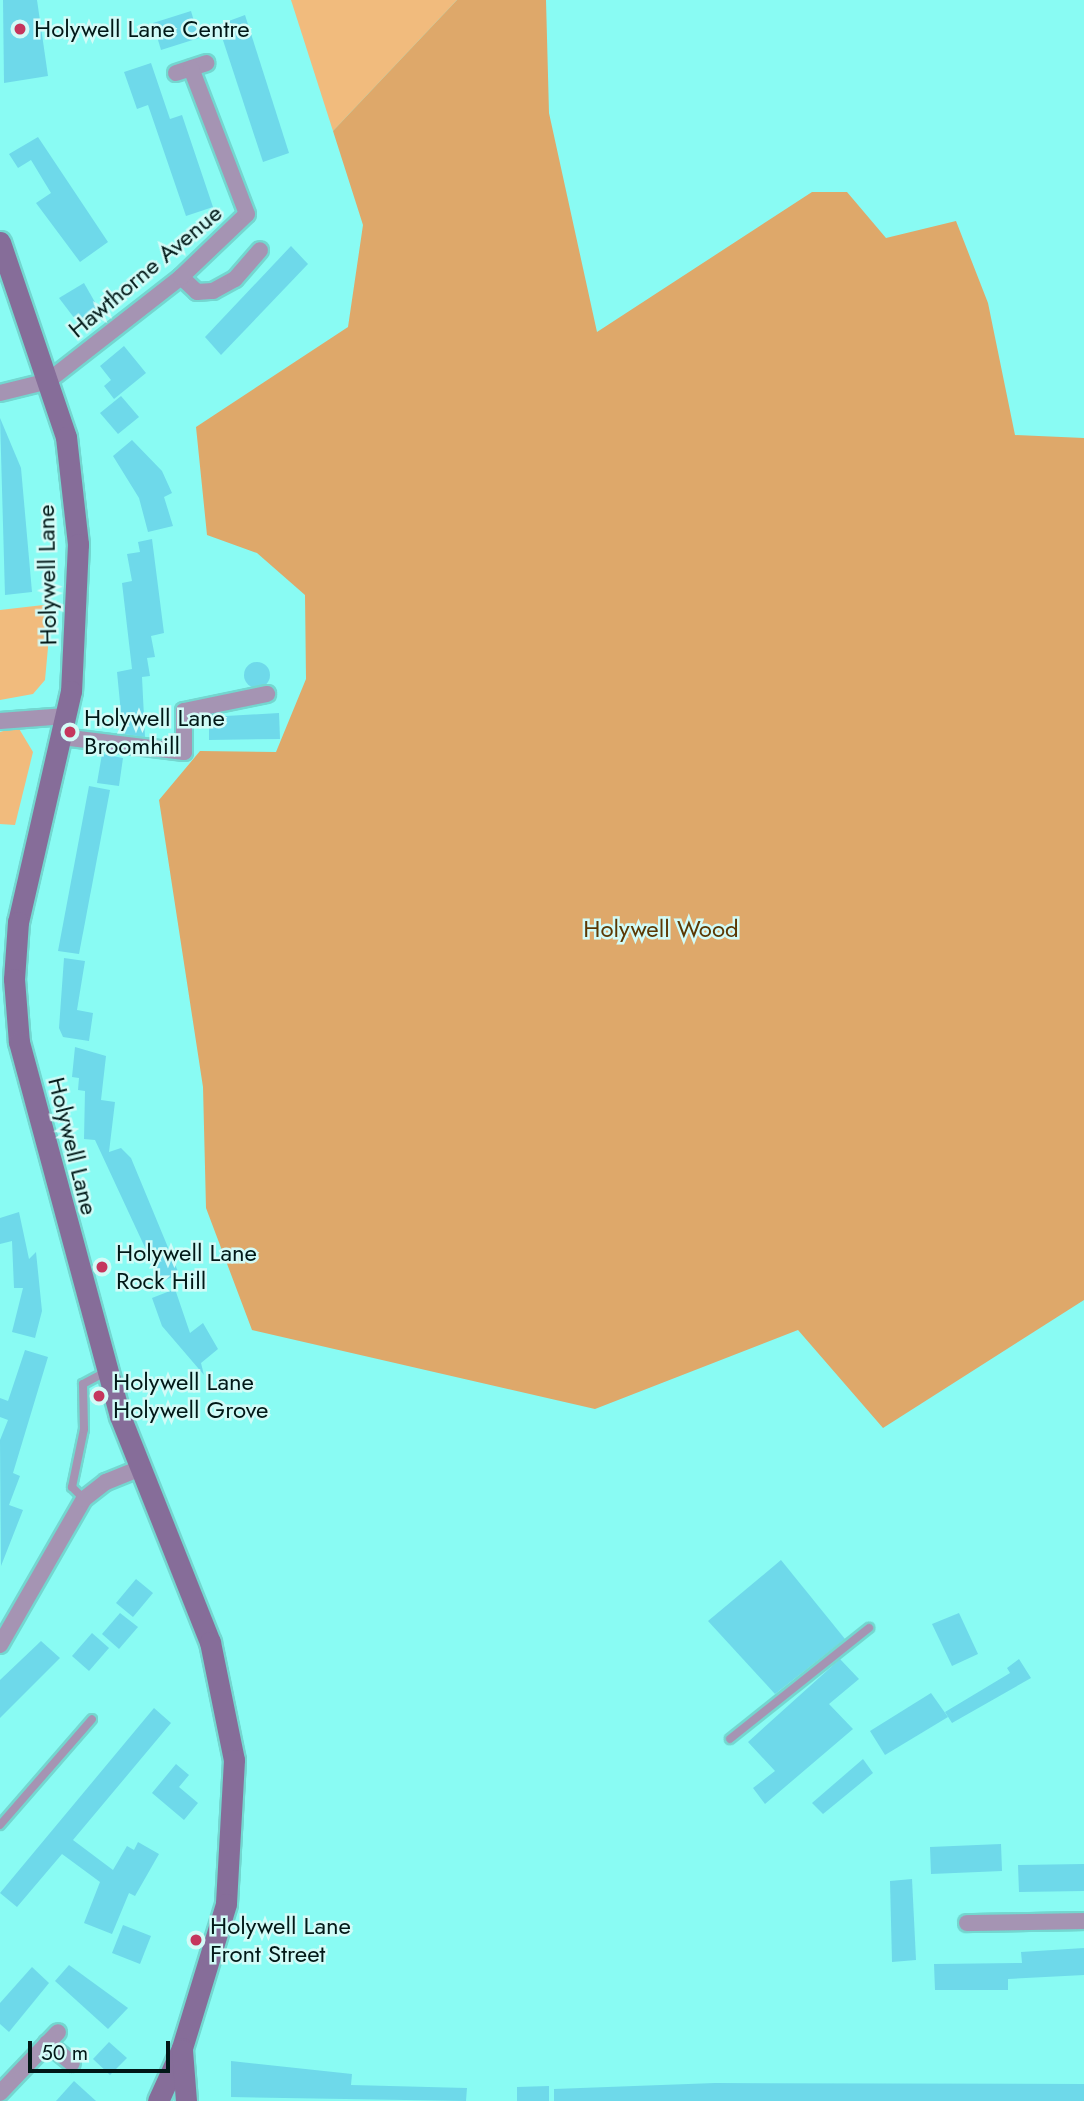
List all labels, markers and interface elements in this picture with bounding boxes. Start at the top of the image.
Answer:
place label: Holywell Lane Centre [34,15,250,43]
marker: Holywell Lane Centre [12,21,28,37]
street label: Hawthorne Avenue [62,198,228,344]
street label: Holywell Lane [31,504,63,646]
place label: Holywell Lane Broomhill [84,704,225,760]
marker: Holywell Lane Broomhill [62,724,78,740]
park label: Holywell Wood [583,915,739,943]
street label: Holywell Lane [42,1074,104,1218]
place label: Holywell Lane Rock Hill [116,1239,257,1295]
marker: Holywell Lane Rock Hill [94,1259,110,1275]
place label: Holywell Lane Holywell Grove [113,1368,268,1424]
marker: Holywell Lane Holywell Grove [91,1388,107,1404]
place label: Holywell Lane Front Street [210,1912,351,1968]
marker: Holywell Lane Front Street [188,1932,204,1948]
scale bar [32,2028,173,2072]
text: 50 m [41,2038,88,2068]

